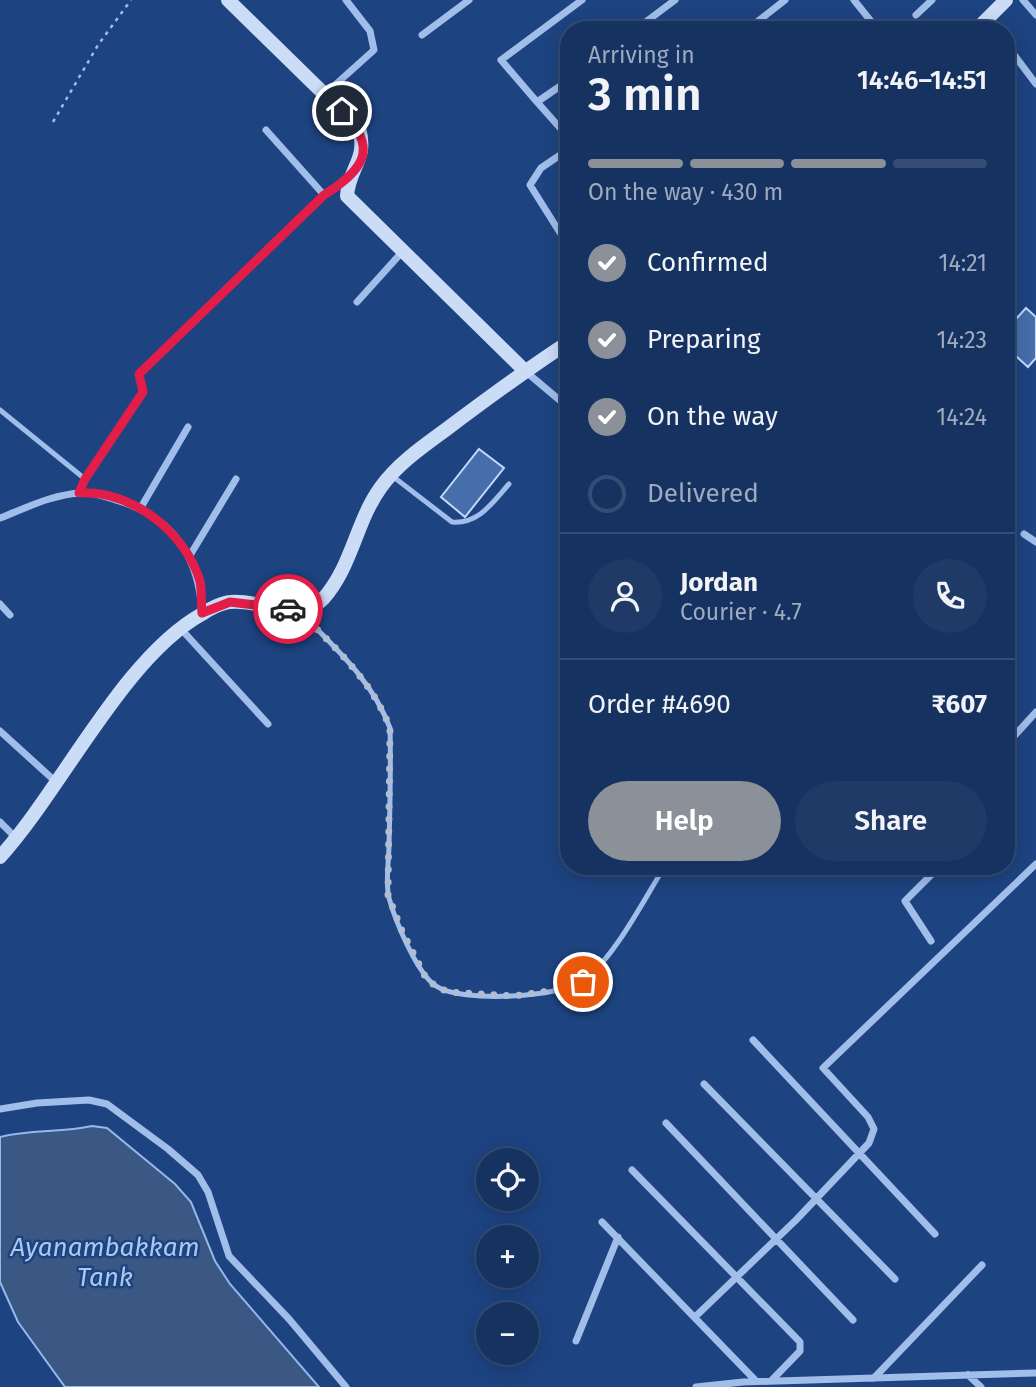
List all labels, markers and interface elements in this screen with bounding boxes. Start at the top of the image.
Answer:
text: Arriving in [588,41,695,69]
text: 14:46–14:51 [857,65,987,96]
text: 3 min [588,67,702,122]
pin [312,81,372,141]
icon: home [323,92,361,130]
text: On the way · 430 m [588,178,783,206]
icon: check [588,244,626,282]
text: Confirmed [647,247,768,278]
text: 14:21 [939,249,987,277]
icon: check [588,321,626,359]
text: Preparing [647,324,760,355]
text: 14:23 [937,326,987,354]
icon: check [588,398,626,436]
text: On the way [647,401,778,432]
text: 14:24 [936,403,987,431]
text: Delivered [647,478,759,509]
button: person [588,559,662,633]
button: phone [913,559,987,633]
text: Jordan [680,567,758,598]
courier [253,574,323,644]
icon: car [269,590,307,628]
text: Courier · 4.7 [680,598,802,626]
text: Order #4690 [588,689,731,720]
text: ₹607 [931,689,987,720]
button: Help [588,781,781,861]
button: Share [795,781,987,861]
pin [553,952,613,1012]
icon: bag [564,963,602,1001]
map controls [476,1148,539,1365]
button: locate [476,1148,539,1211]
button: + [476,1225,539,1288]
water label: Ayanambakkam Tank [9,1232,200,1293]
button: − [476,1302,539,1365]

